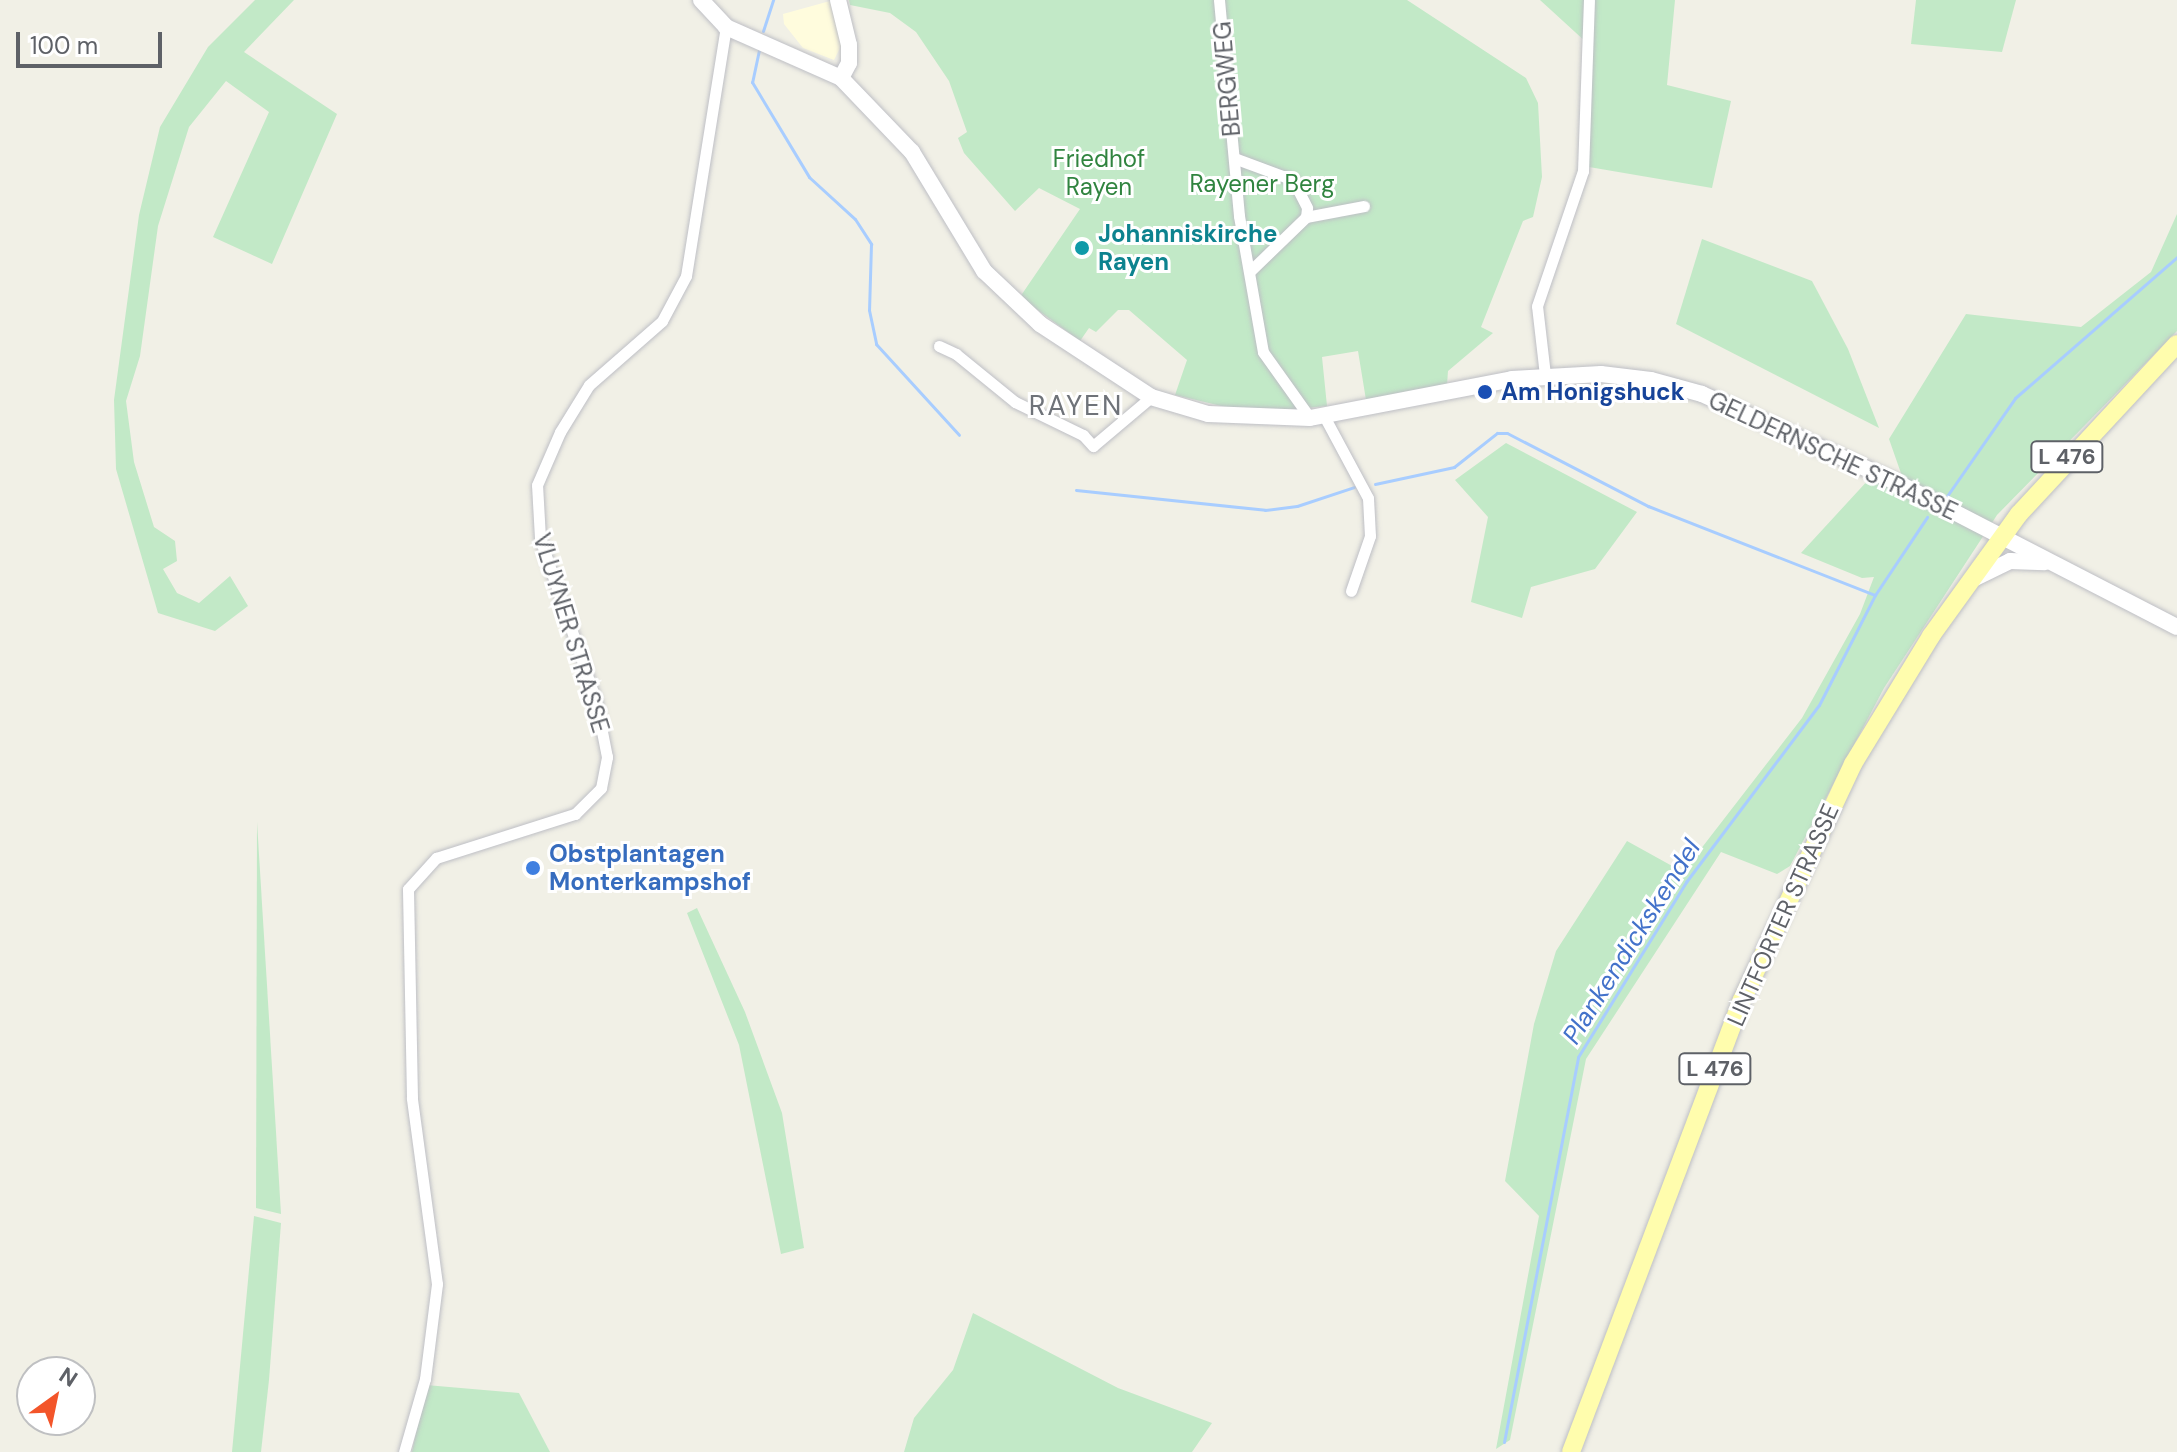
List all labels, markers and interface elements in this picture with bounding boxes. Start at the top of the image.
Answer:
scale bar [20,16,166,66]
street label: BERGWEG [1208,20,1246,138]
text: 100 m [30,30,98,61]
park label: Friedhof Rayen [1053,145,1145,201]
park label: Rayener Berg [1189,170,1335,198]
place label: Johanniskirche Rayen [1098,220,1277,276]
marker: Johanniskirche Rayen [1073,239,1091,257]
place label: Am Honigshuck [1501,378,1685,406]
marker: Am Honigshuck [1476,383,1494,401]
street label: GELDERNSCHE STRASSE [1704,386,1962,526]
district label: RAYEN [1029,389,1123,423]
road number: L 476 [2029,439,2105,475]
street label: VLUYNER STRASSE [527,530,615,736]
street label: LINTFORTER STRASSE [1721,799,1845,1031]
water label: Plankendickskendel [1556,834,1708,1050]
place label: Obstplantagen Monterkampshof [549,840,751,896]
marker: Obstplantagen Monterkampshof [524,859,542,877]
road number: L 476 [1677,1051,1753,1087]
north arrow [16,1356,96,1436]
text: N [54,1361,83,1394]

